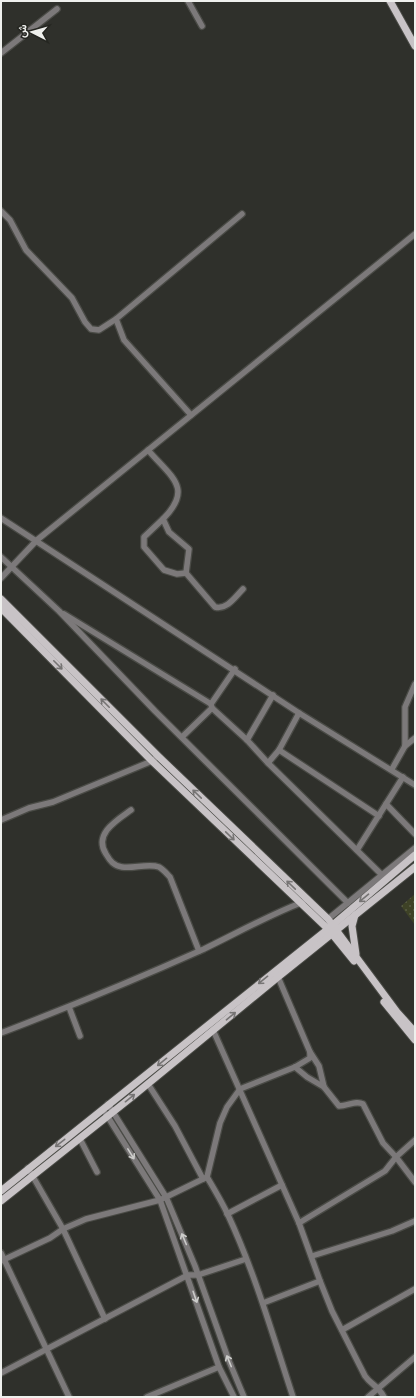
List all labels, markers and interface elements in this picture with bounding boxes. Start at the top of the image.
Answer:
north arrow [12,12,52,52]
text: ش [13,24,30,38]
one-way arrow [53,660,63,670]
one-way arrow [100,698,110,708]
one-way arrow [192,790,203,799]
one-way arrow [225,831,235,840]
one-way arrow [286,880,296,889]
one-way arrow [358,894,369,903]
one-way arrow [257,976,268,985]
one-way arrow [225,1011,236,1020]
one-way arrow [156,1058,167,1067]
one-way arrow [125,1094,136,1103]
one-way arrow [55,1139,66,1147]
one-way arrow [127,1148,135,1159]
one-way arrow [180,1234,187,1246]
one-way arrow [192,1291,199,1304]
one-way arrow [224,1356,232,1368]

